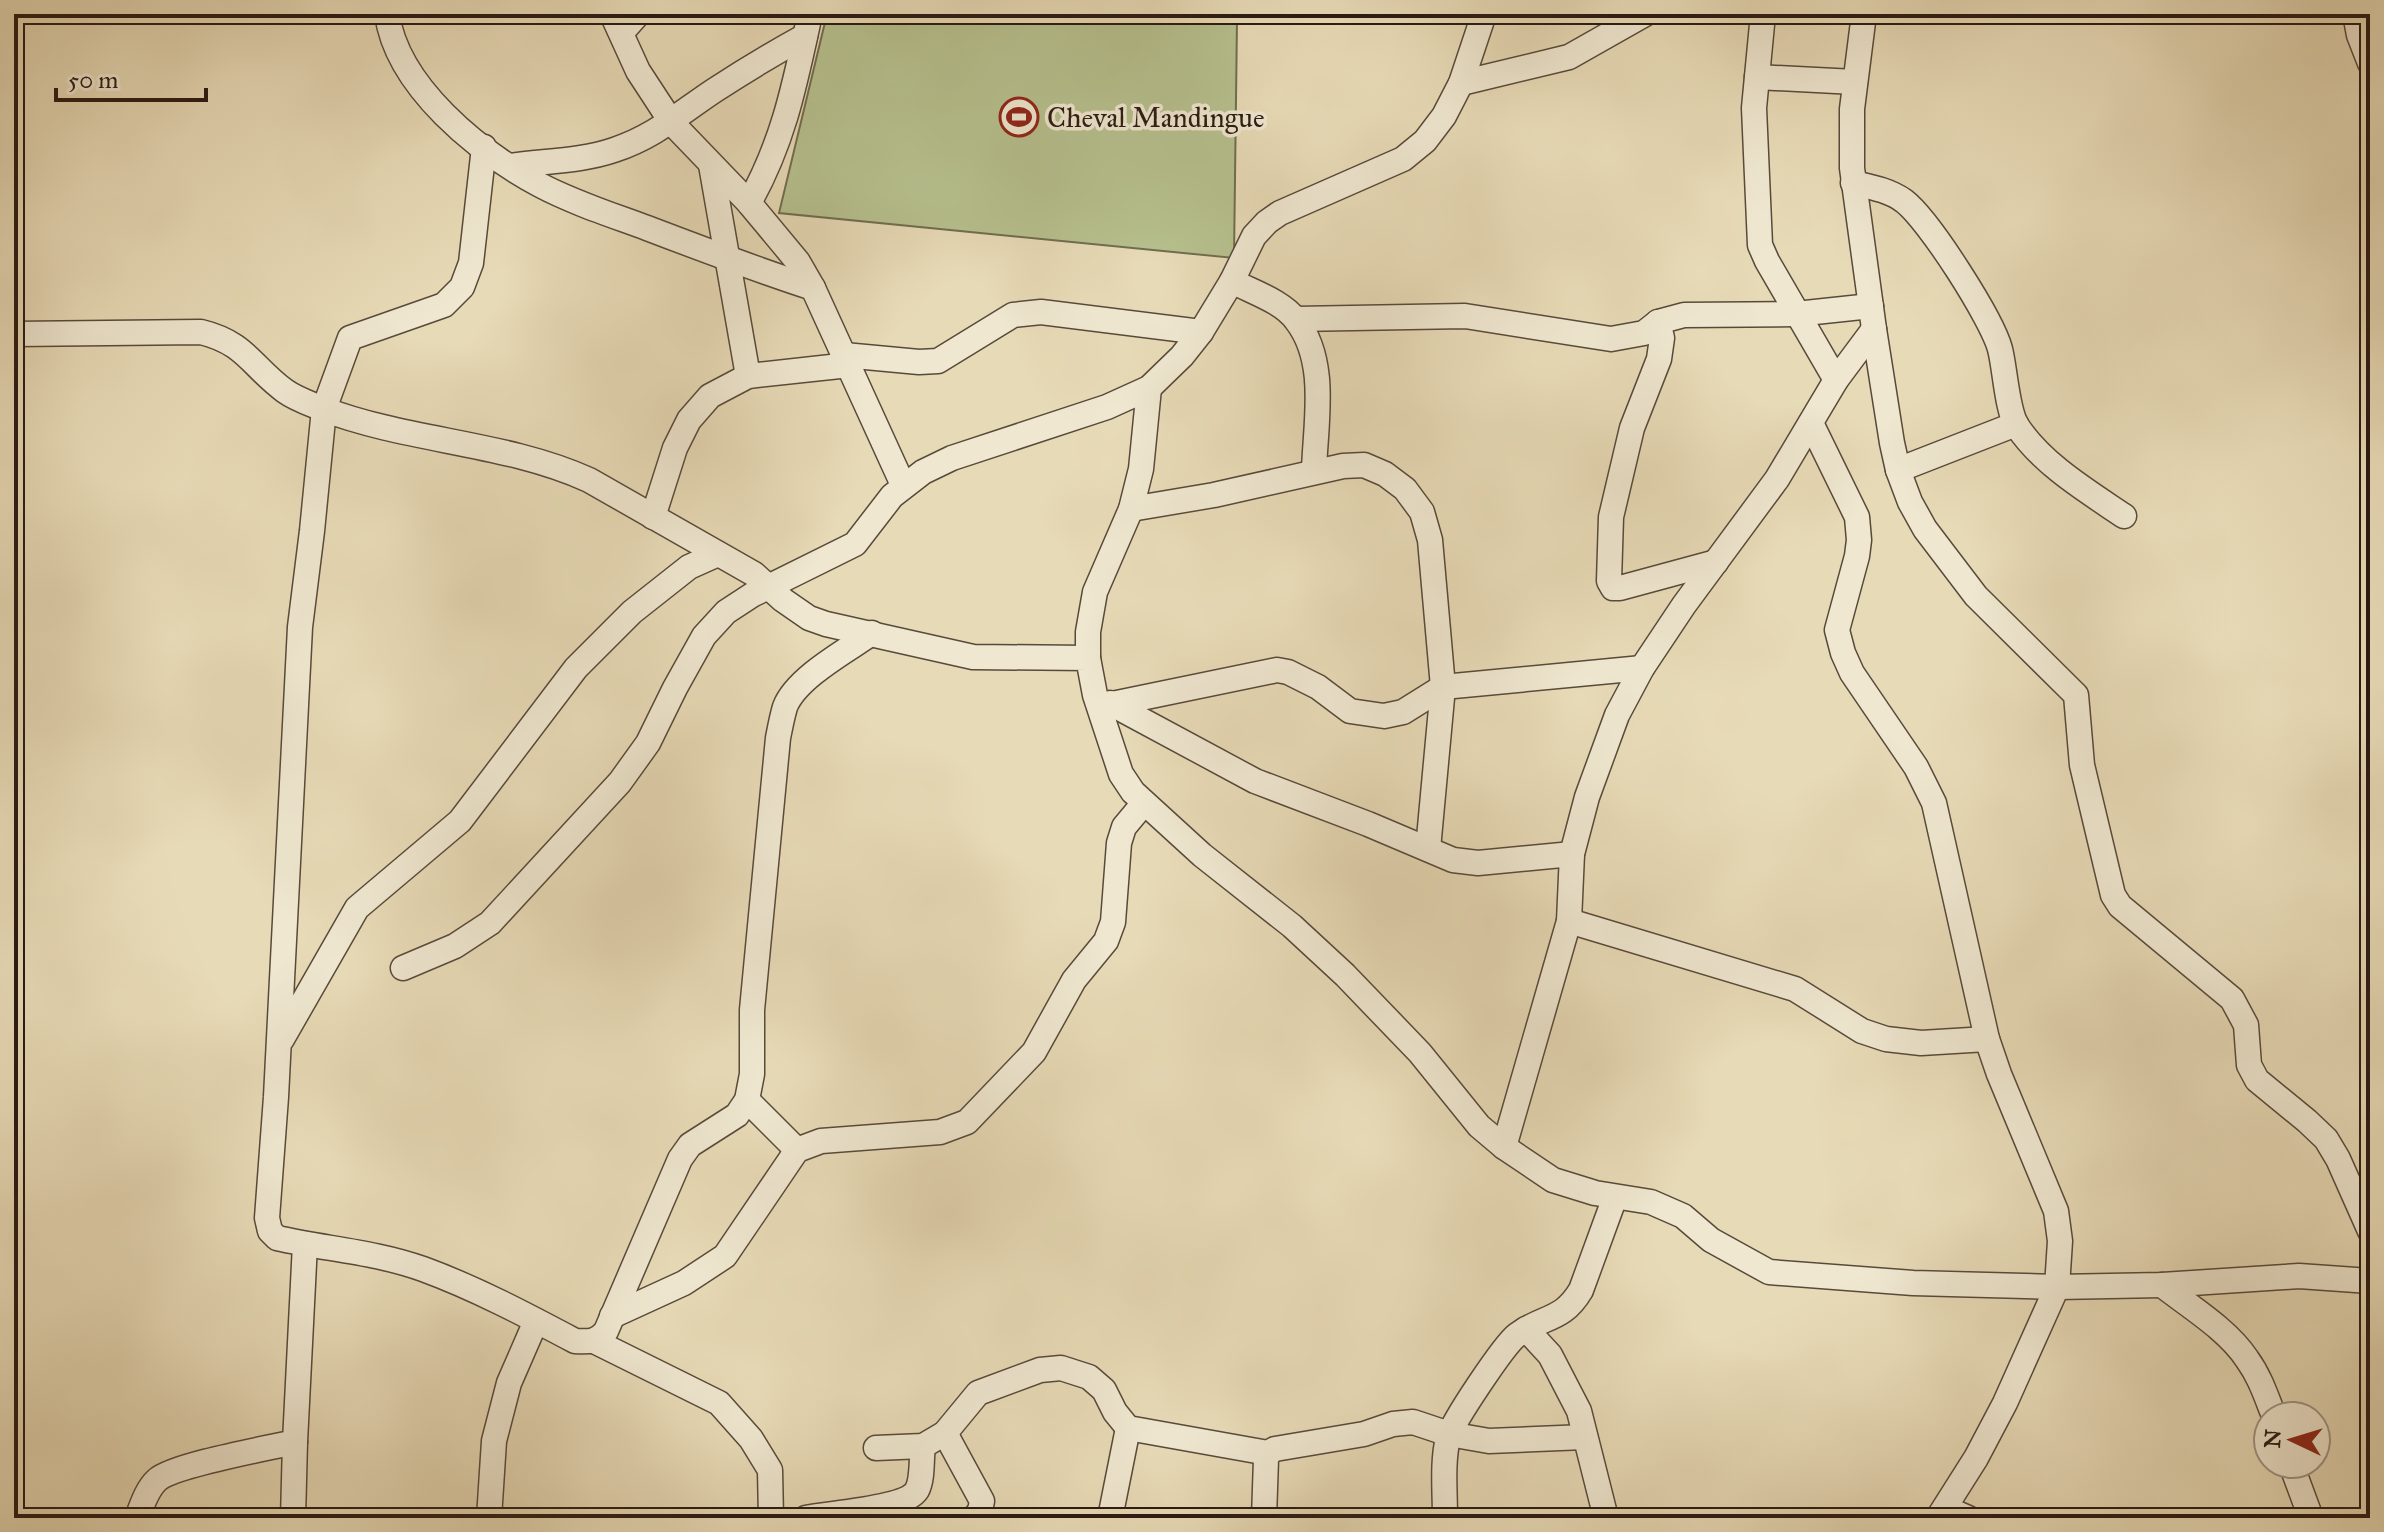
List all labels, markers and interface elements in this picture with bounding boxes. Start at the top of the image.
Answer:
scale bar [56,52,206,102]
text: 50 m [68,65,118,95]
sports icon: Cheval Mandingue [998,96,1040,138]
place label: Cheval Mandingue [1047,100,1265,135]
north arrow [2252,1400,2332,1480]
text: N [2258,1428,2287,1449]

